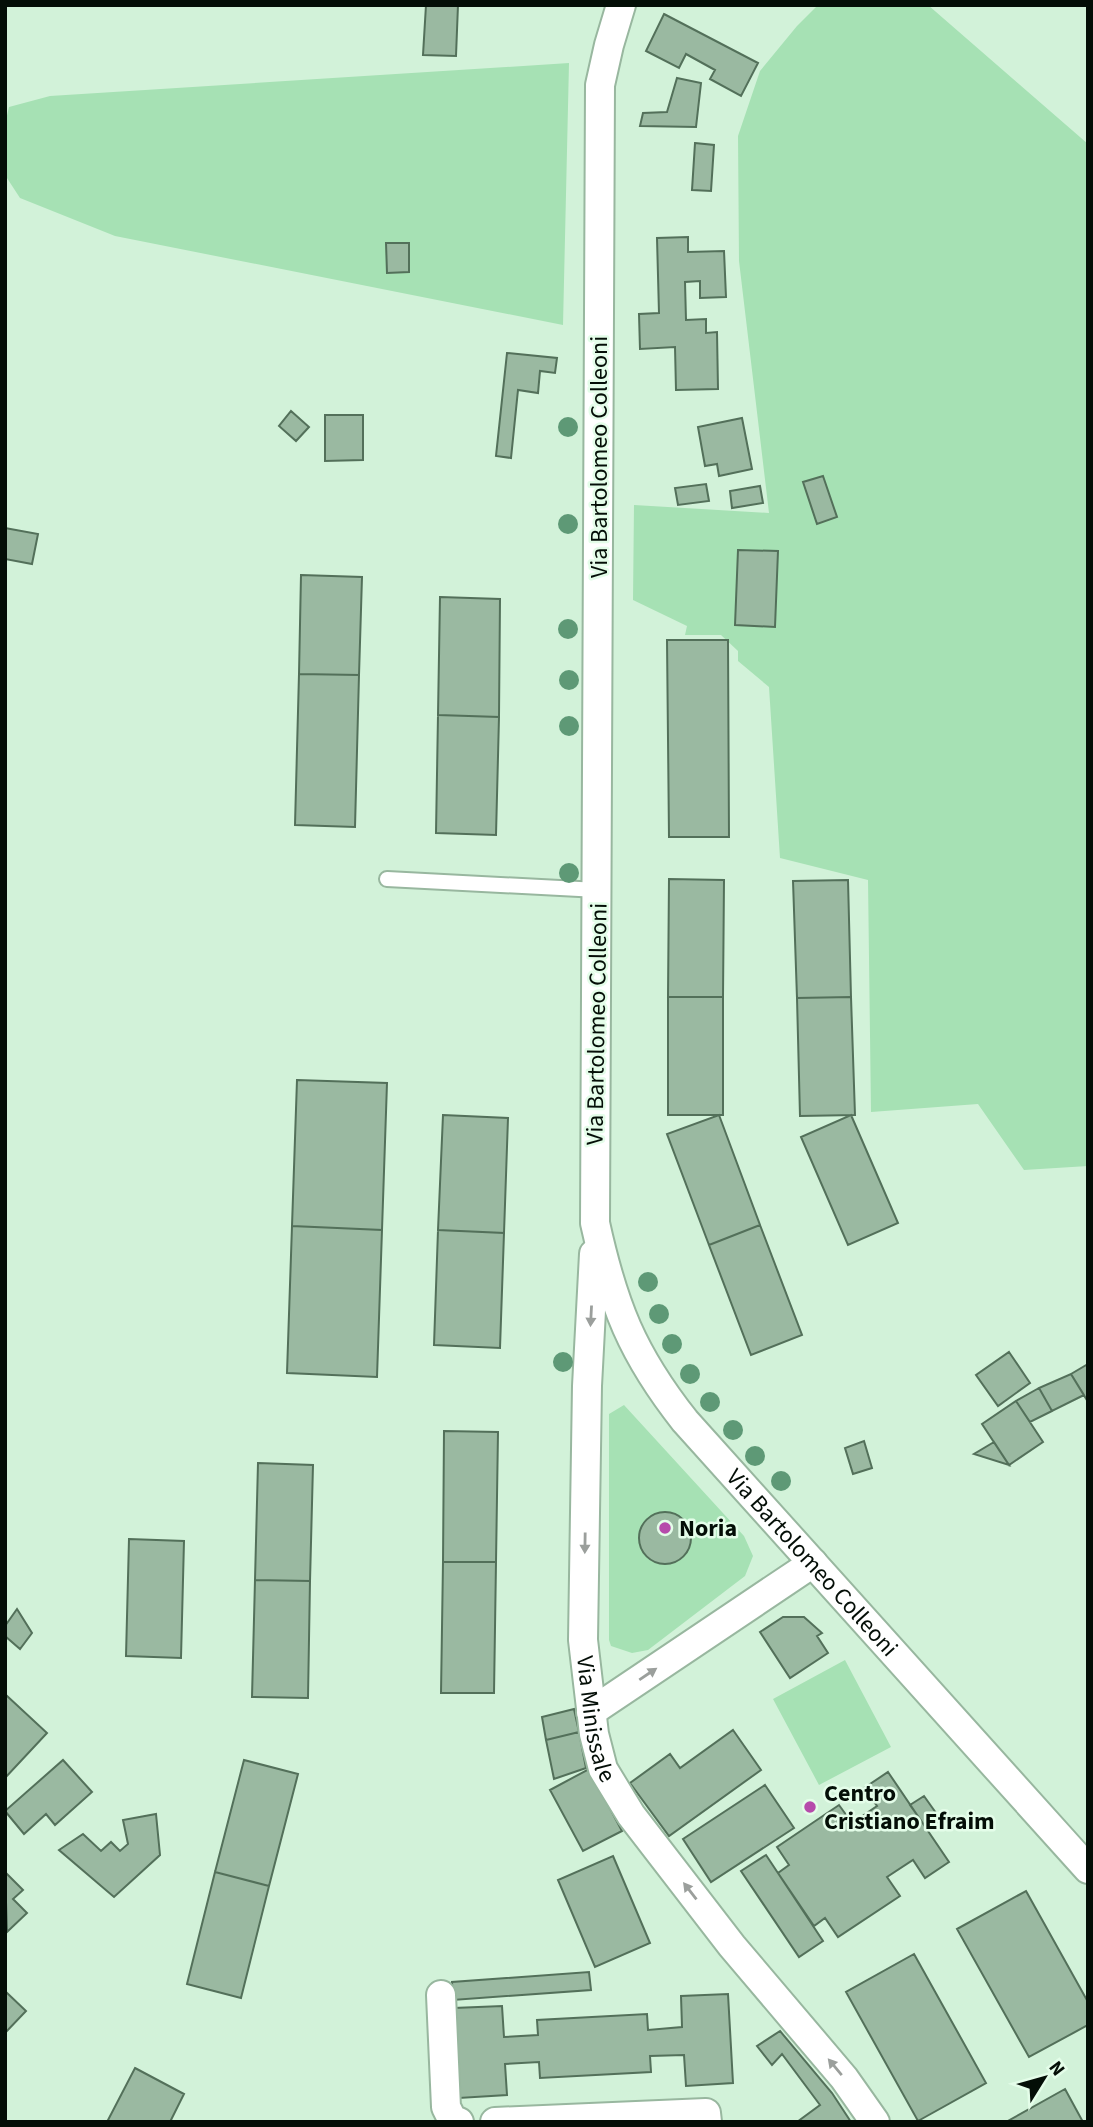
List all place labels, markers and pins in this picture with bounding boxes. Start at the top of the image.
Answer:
place label: Noria [679,1511,737,1546]
marker: Noria [657,1520,673,1536]
place label: Centro Cristiano Efraim [824,1776,995,1839]
marker: Centro Cristiano Efraim [802,1799,818,1815]

